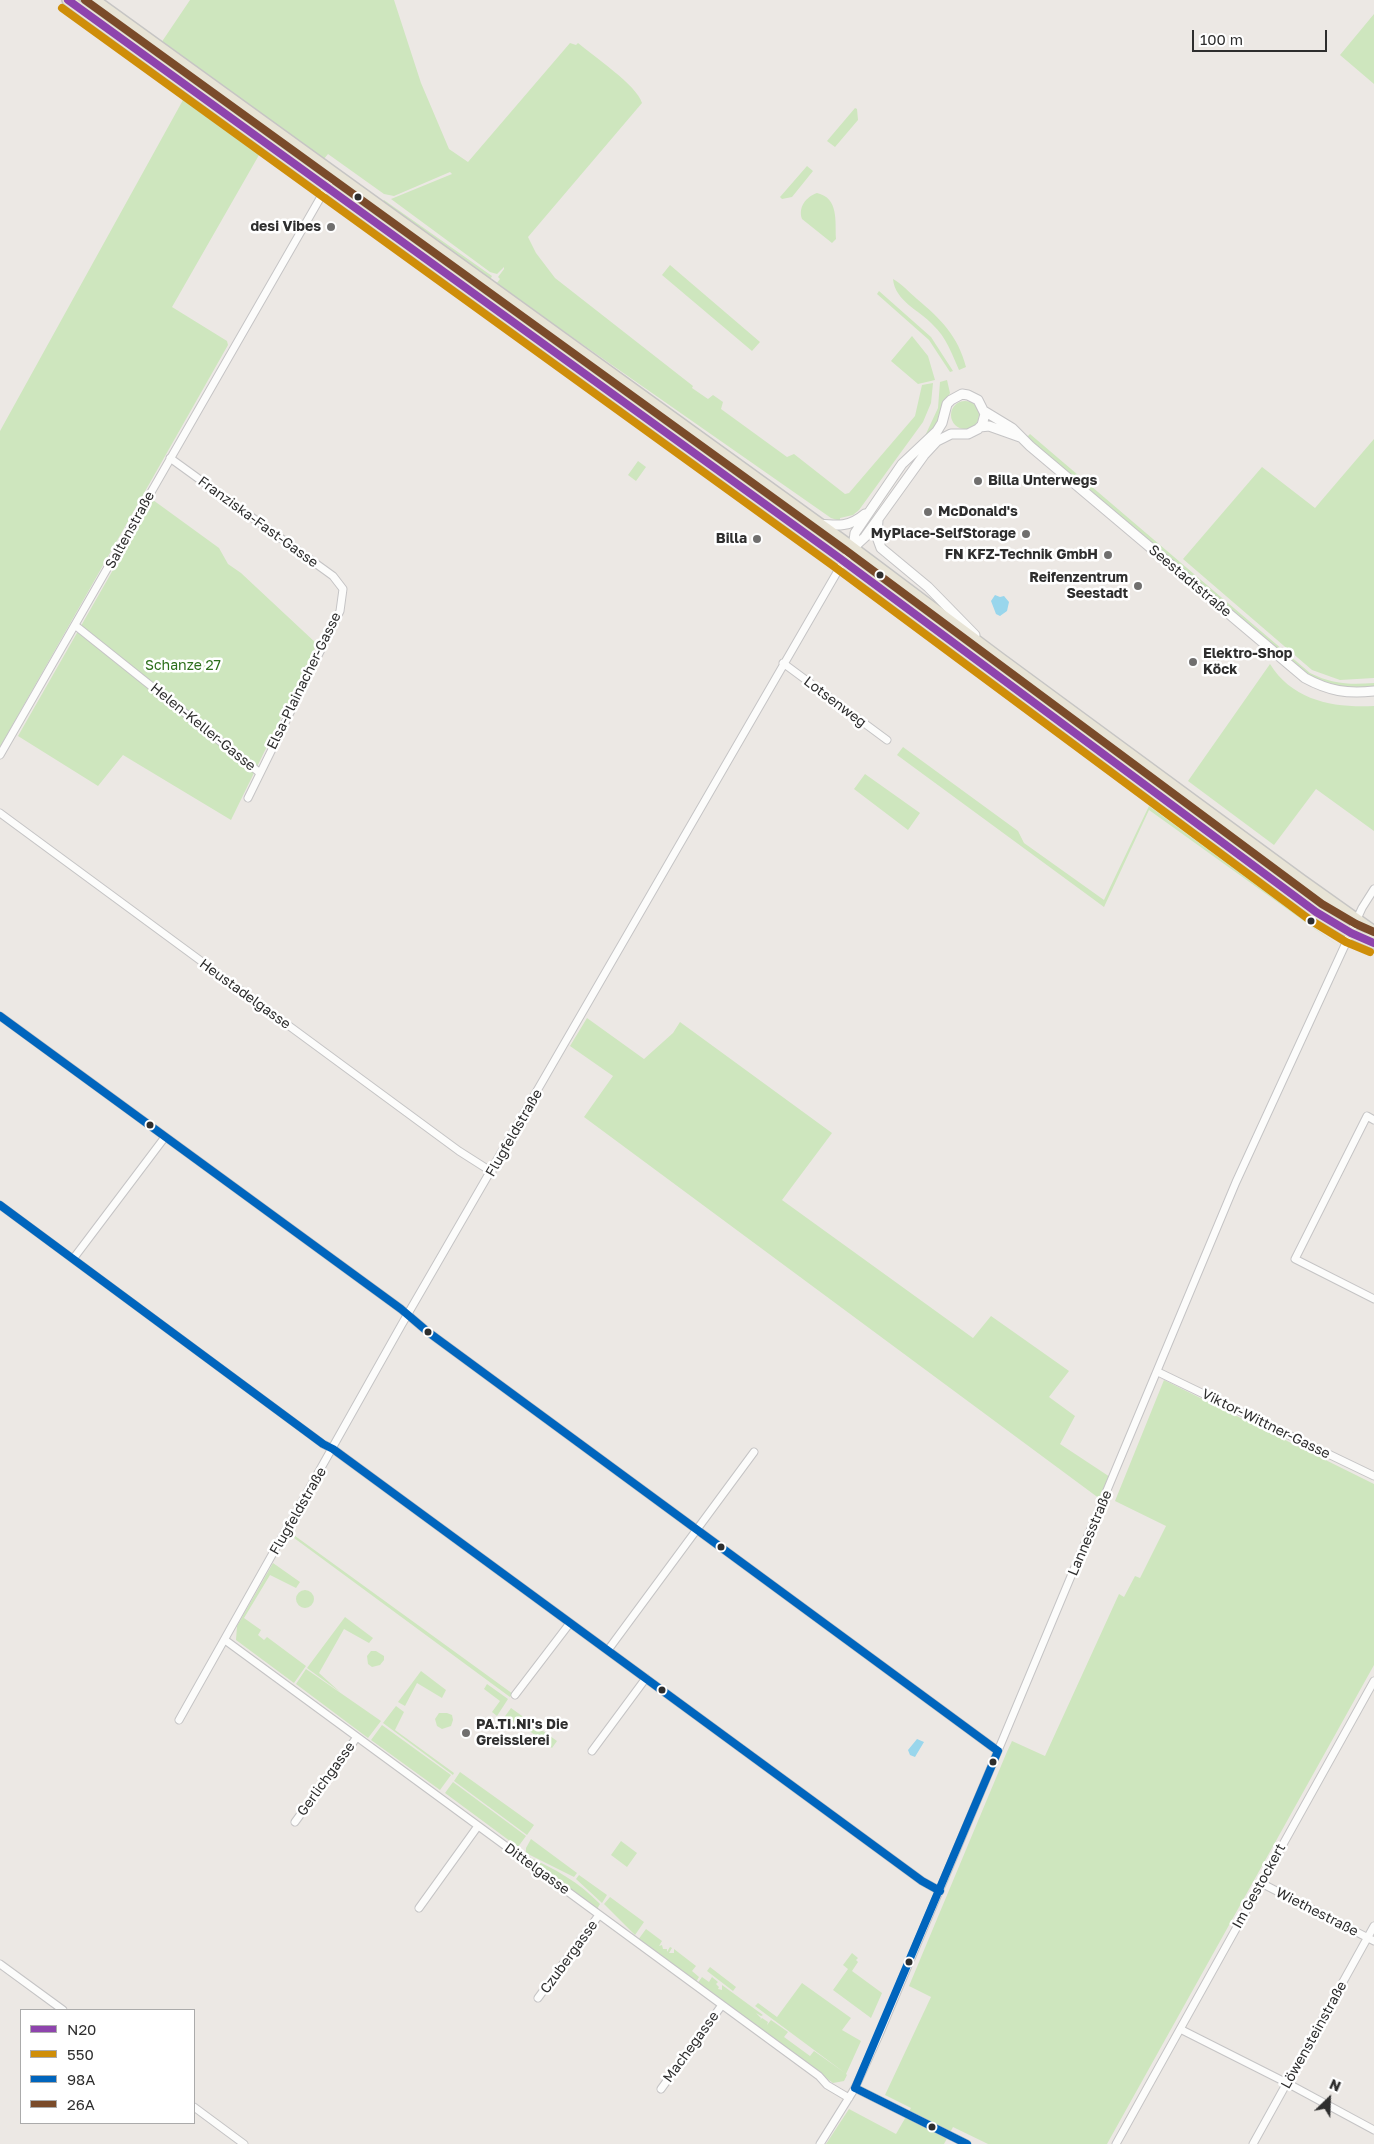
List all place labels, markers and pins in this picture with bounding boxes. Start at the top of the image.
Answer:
unlabelled marker [353,192,363,202]
place label: desi Vibes [250,219,321,235]
marker: desi Vibes [325,221,337,233]
place label: Billa Unterwegs [988,473,1097,489]
marker: Billa Unterwegs [972,475,984,487]
place label: McDonald's [938,504,1018,520]
marker: McDonald's [922,506,934,518]
place label: MyPlace-SelfStorage [871,526,1016,542]
marker: MyPlace-SelfStorage [1020,528,1032,540]
place label: Billa [716,531,747,547]
marker: Billa [751,533,763,545]
place label: FN KFZ-Technik GmbH [945,547,1098,563]
marker: FN KFZ-Technik GmbH [1102,549,1114,561]
unlabelled marker [875,570,885,580]
place label: Reifenzentrum Seestadt [1029,570,1128,602]
marker: Reifenzentrum Seestadt [1132,580,1144,592]
place label: Elektro-Shop Köck [1203,646,1292,679]
marker: Elektro-Shop Köck [1187,656,1199,668]
unlabelled marker [1306,916,1316,926]
unlabelled marker [145,1120,155,1130]
unlabelled marker [423,1327,433,1337]
unlabelled marker [716,1542,726,1552]
unlabelled marker [657,1685,667,1695]
place label: PA.TI.NI's Die Greisslerei [476,1717,568,1750]
marker: PA.TI.NI's Die Greisslerei [460,1727,472,1739]
unlabelled marker [988,1757,998,1767]
unlabelled marker [904,1957,914,1967]
unlabelled marker [927,2122,937,2132]

